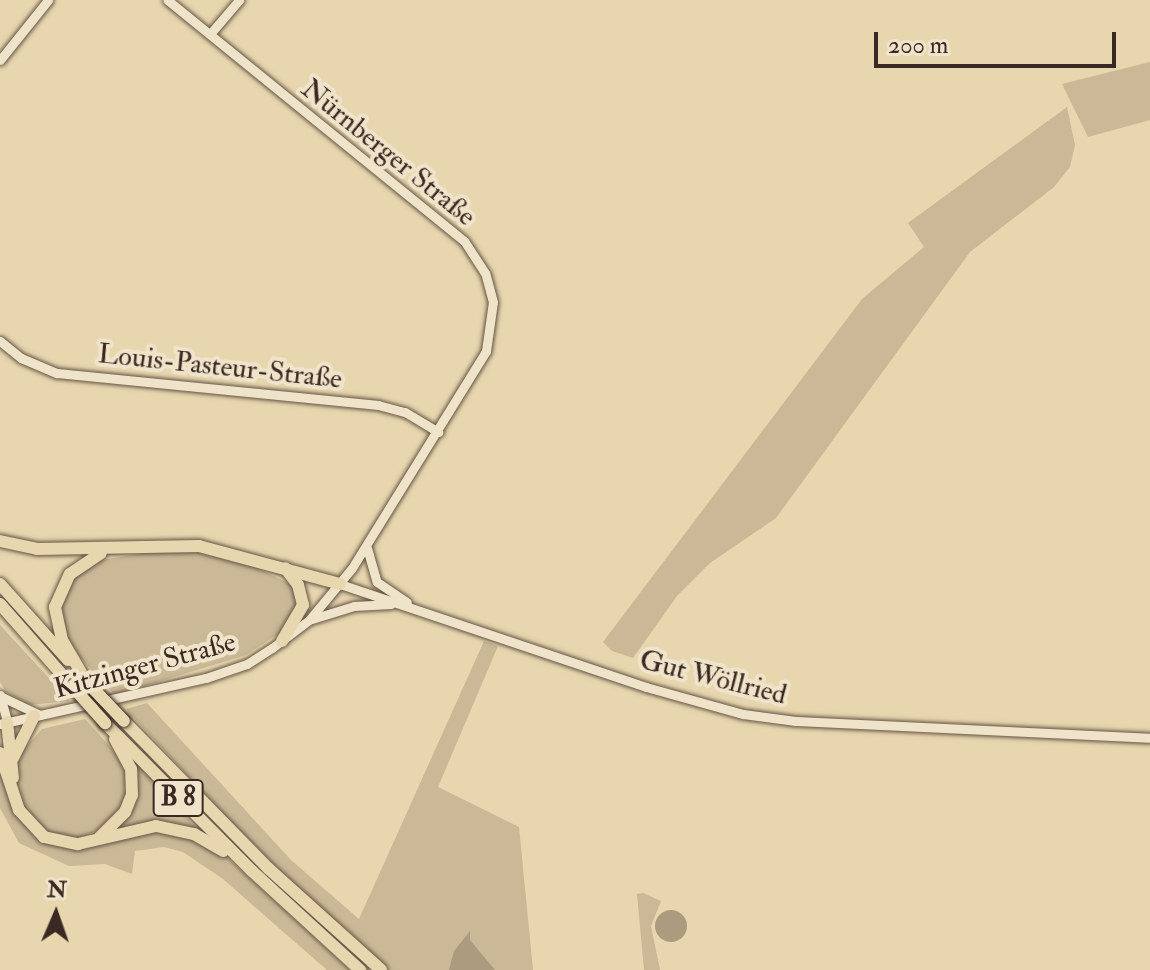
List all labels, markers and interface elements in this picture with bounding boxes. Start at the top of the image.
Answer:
scale bar [878,16,1120,66]
text: 200 m [888,30,948,61]
street label: Nürnberger Straße [294,72,482,234]
street label: Louis-Pasteur-Straße [96,337,344,397]
street label: Kitzinger Straße [51,626,239,706]
street label: Gut Wöllried [636,644,790,712]
road number: B 8 [152,776,204,820]
north arrow [16,874,96,954]
text: N [46,876,67,904]

